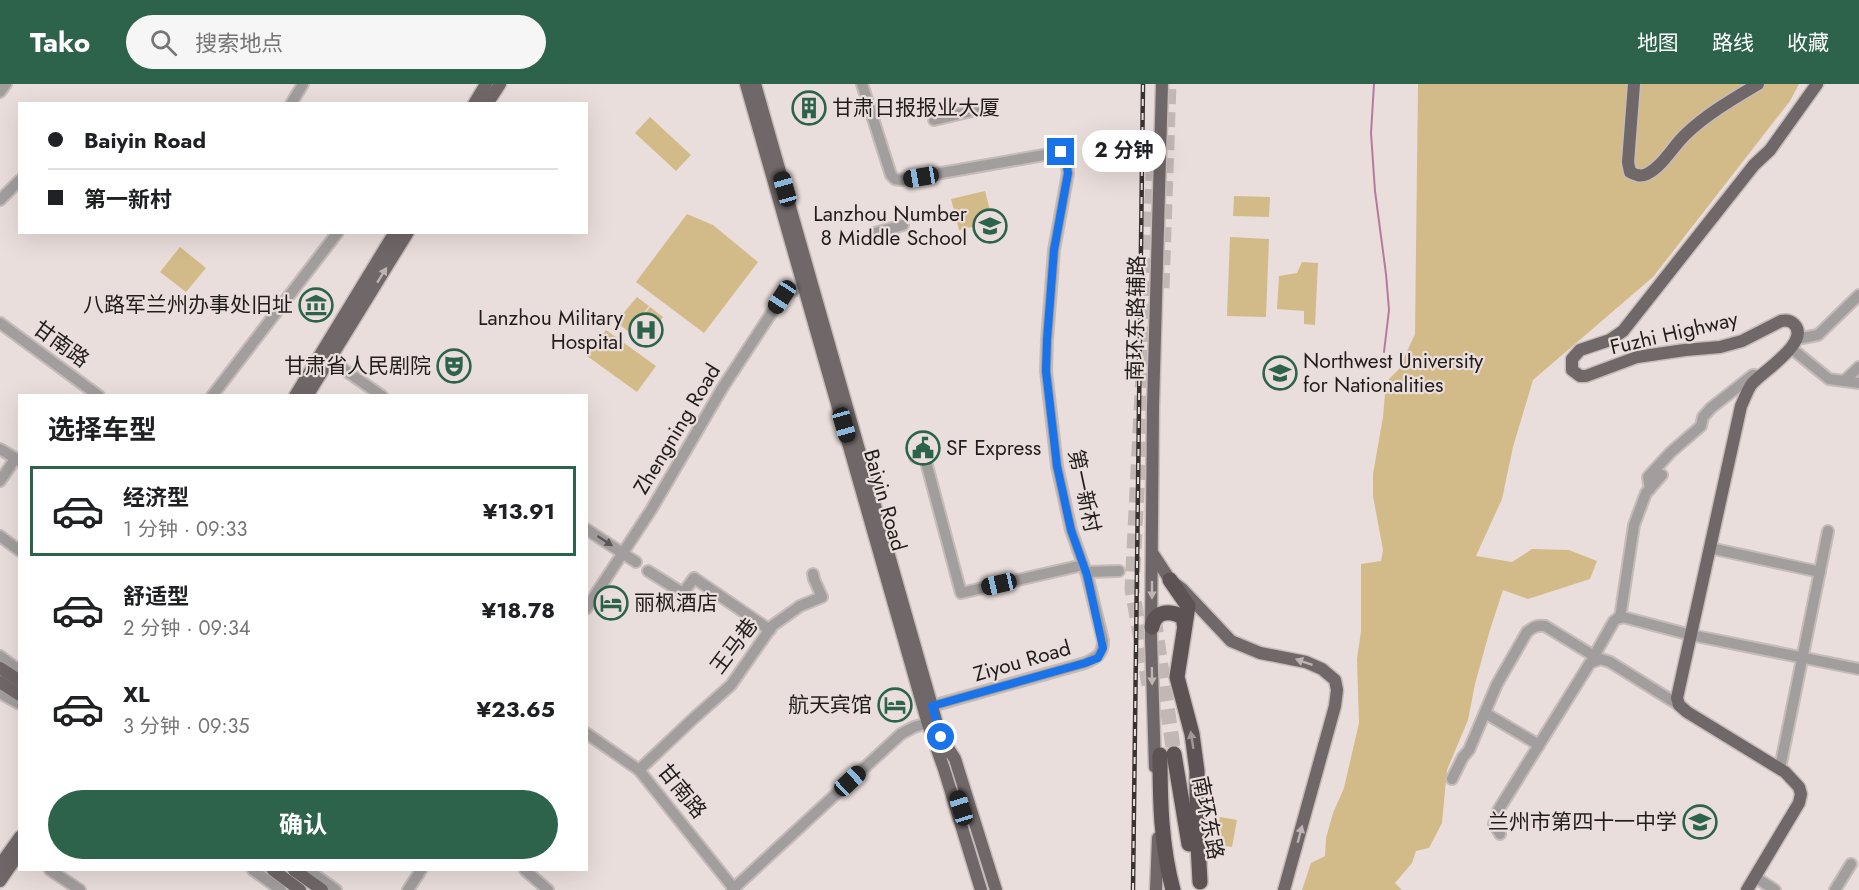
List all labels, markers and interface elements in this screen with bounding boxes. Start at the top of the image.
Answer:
search box [126,15,546,69]
text: Tako [30,22,90,63]
icon: search [147,26,180,59]
text: 搜索地点 [195,27,283,59]
text: 地图 [1637,28,1679,58]
text: 路线 [1712,28,1754,58]
text: 收藏 [1787,28,1829,58]
building icon: 甘肃日报报业大厦 [791,90,827,126]
place label: 甘肃日报报业大厦 [832,93,1000,123]
text: Baiyin Road [84,124,206,156]
callout: 2 分钟 [1082,131,1166,173]
text: 2 分钟 [1094,136,1154,165]
route end [1047,138,1074,165]
car [902,165,940,189]
car [771,169,799,209]
text: 第一新村 [84,183,172,215]
place label: Lanzhou Number 8 Middle School [813,199,968,253]
school or university icon: Lanzhou Number 8 Middle School [972,208,1008,244]
street label: 南环东路辅路 [1120,255,1152,381]
one-way arrow [376,267,387,283]
car [765,277,799,317]
museum icon: 八路军兰州办事处旧址 [298,287,334,323]
place label: 八路军兰州办事处旧址 [83,290,293,320]
place label: Lanzhou Military Hospital [478,303,624,357]
street label: Fuzhi Highway [1607,304,1742,362]
hospital icon: Lanzhou Military Hospital [628,312,664,348]
street label: 甘南路 [27,313,95,375]
place label: Northwest University for Nationalities [1303,346,1484,400]
theatre icon: 甘肃省人民剧院 [436,348,472,384]
place label: 甘肃省人民剧院 [284,351,431,381]
school or university icon: Northwest University for Nationalities [1262,355,1298,391]
street label: Zhengning Road [626,358,728,500]
car [830,405,858,445]
text: 选择车型 [48,410,156,449]
public building icon: SF Express [905,430,941,466]
place label: SF Express [946,433,1041,463]
street label: Baiyin Road [856,446,914,554]
street label: 第一新村 [1061,447,1107,535]
text: 经济型 [123,481,189,513]
icon: car [51,484,105,538]
text: ¥13.91 [483,495,555,527]
text: 1 分钟 · 09:33 [123,515,247,544]
one-way arrow [596,535,612,547]
car [979,571,1019,597]
text: 舒适型 [123,580,189,612]
one-way arrow [1147,581,1157,600]
icon: car [51,583,105,637]
hotel icon: 丽枫酒店 [593,585,629,621]
place label: 丽枫酒店 [634,588,718,618]
text: ¥18.78 [481,594,555,626]
street label: 王马巷 [703,612,765,680]
text: 2 分钟 · 09:34 [123,614,250,643]
street label: Ziyou Road [970,633,1074,689]
one-way arrow [1295,657,1313,667]
one-way arrow [1147,666,1157,685]
text: XL [123,678,150,710]
icon: car [51,682,105,736]
hotel icon: 航天宾馆 [877,687,913,723]
place label: 航天宾馆 [788,690,872,720]
text: ¥23.65 [477,693,555,725]
text: 3 分钟 · 09:35 [123,712,250,741]
route start [927,723,954,750]
one-way arrow [1188,730,1197,749]
street label: 甘南路 [651,757,713,825]
car [831,762,869,800]
street label: 南环东路 [1185,774,1231,862]
car [947,788,975,828]
button: 确认 [48,790,558,859]
school or university icon: 兰州市第四十一中学 [1682,804,1718,840]
place label: 兰州市第四十一中学 [1488,807,1677,837]
one-way arrow [1296,825,1305,843]

